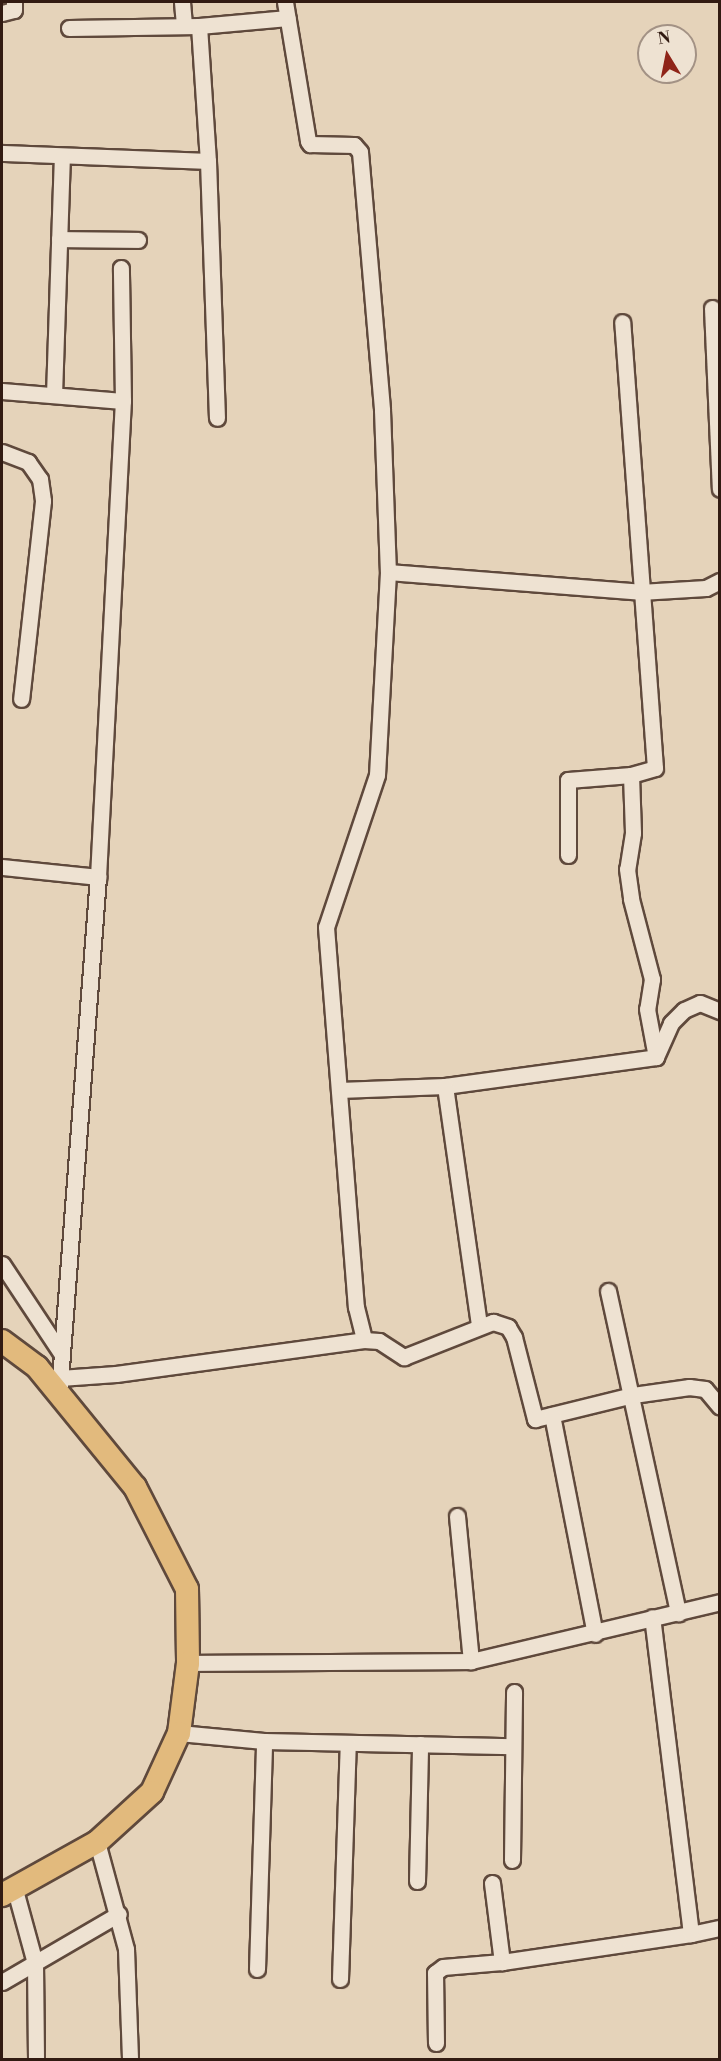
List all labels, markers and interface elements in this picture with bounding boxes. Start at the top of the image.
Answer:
north arrow [637,24,697,84]
text: N [656,27,672,49]

